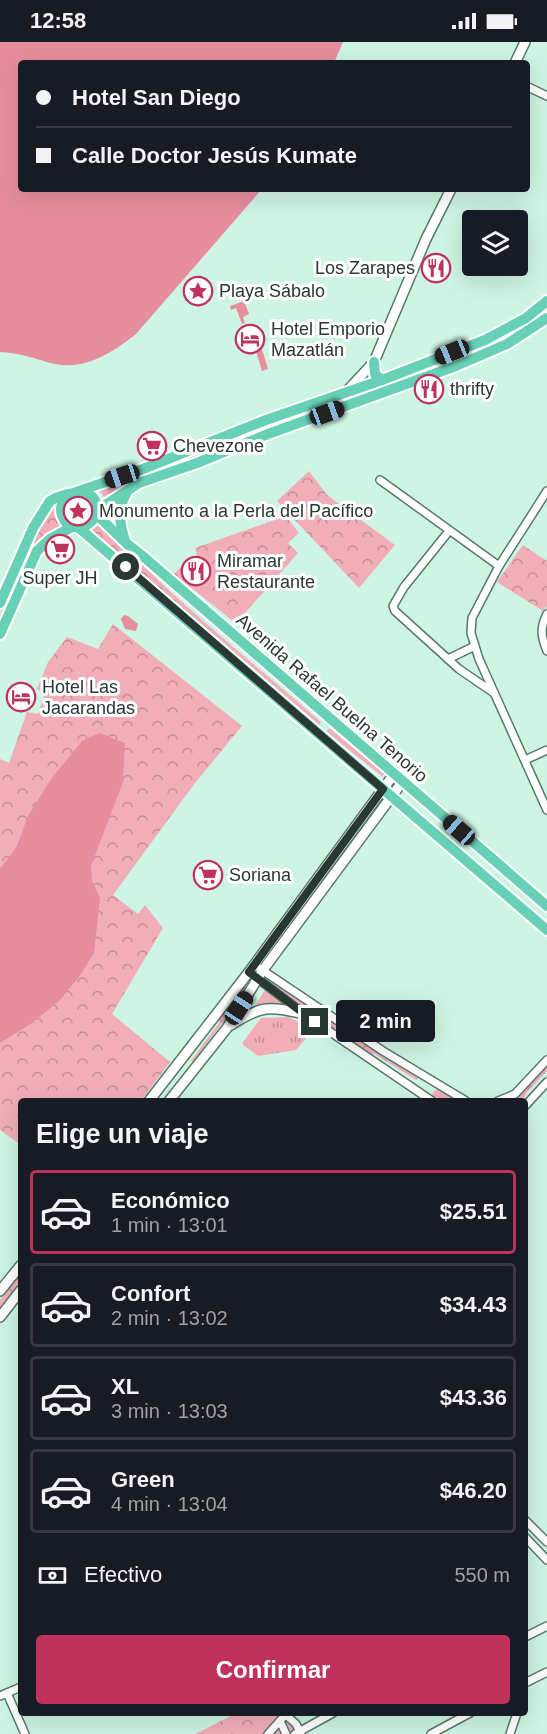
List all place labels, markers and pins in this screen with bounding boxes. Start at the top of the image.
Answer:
restaurant icon: Los Zarapes [420,252,452,284]
place label: Los Zarapes [315,258,415,278]
place icon: Playa Sábalo [182,275,214,307]
place label: Playa Sábalo [219,281,325,301]
place label: Hotel Emporio Mazatlán [271,319,385,360]
hotel icon: Hotel Emporio Mazatlán [234,323,266,355]
restaurant icon: thrifty [413,373,445,405]
place label: thrifty [450,379,494,399]
supermarket icon: Chevezone [136,430,168,462]
place label: Chevezone [173,436,264,456]
place icon: Monumento a la Perla del Pacífico [62,495,94,527]
place label: Monumento a la Perla del Pacífico [99,501,373,521]
supermarket icon: Super JH [44,533,76,565]
place label: Miramar Restaurante [217,551,315,592]
restaurant icon: Miramar Restaurante [180,555,212,587]
place label: Super JH [22,568,98,588]
place label: Hotel Las Jacarandas [42,677,135,718]
hotel icon: Hotel Las Jacarandas [5,681,37,713]
supermarket icon: Soriana [192,859,224,891]
place label: Soriana [229,865,292,885]

